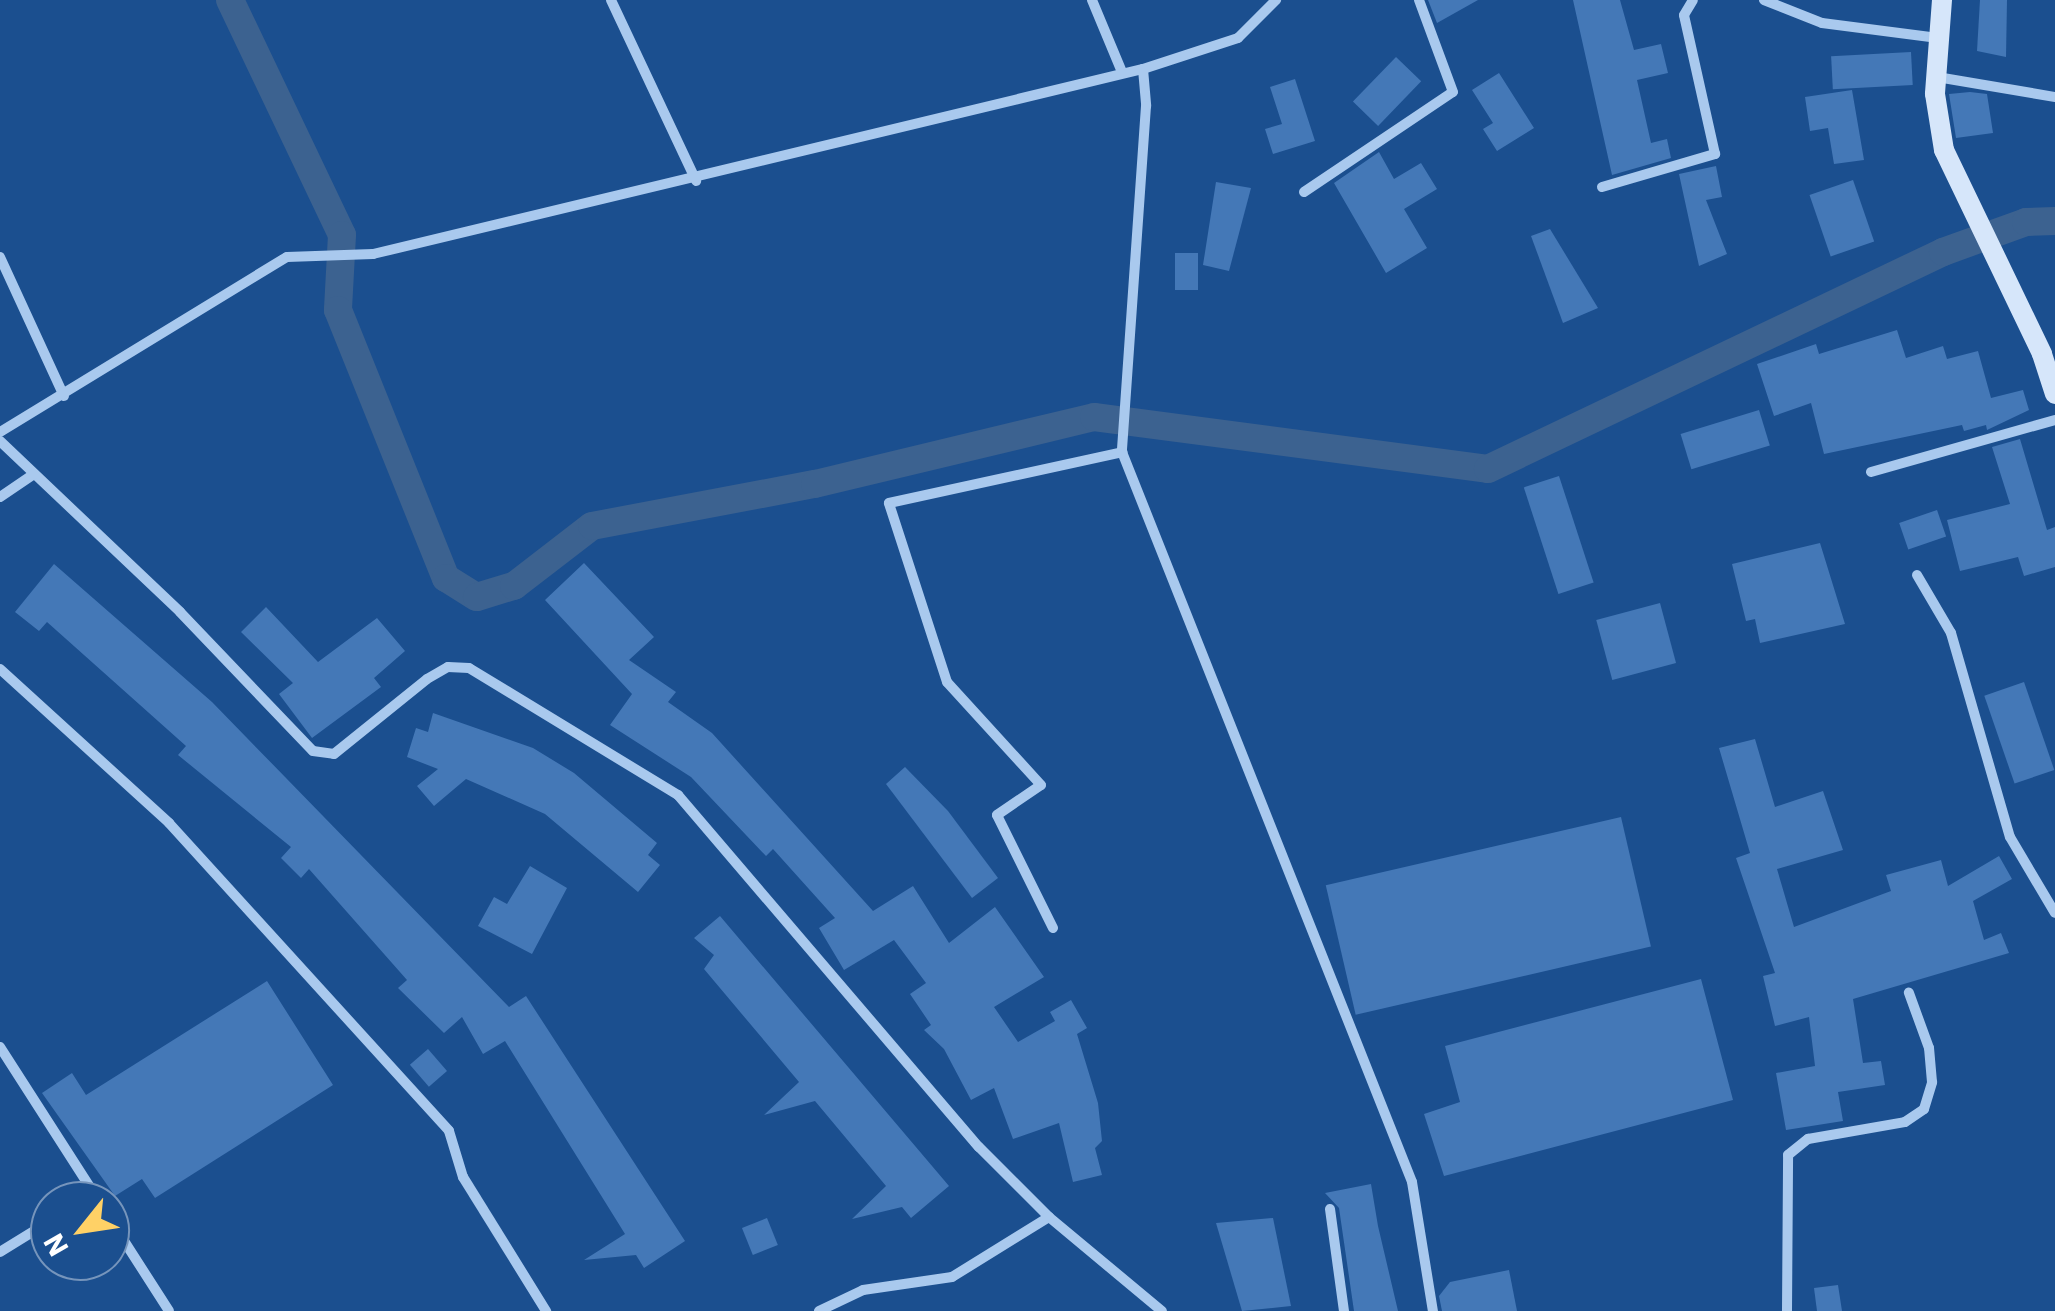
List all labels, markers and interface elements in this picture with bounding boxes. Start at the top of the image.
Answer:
north arrow [30,1181,130,1281]
text: N [34,1227,76,1263]

